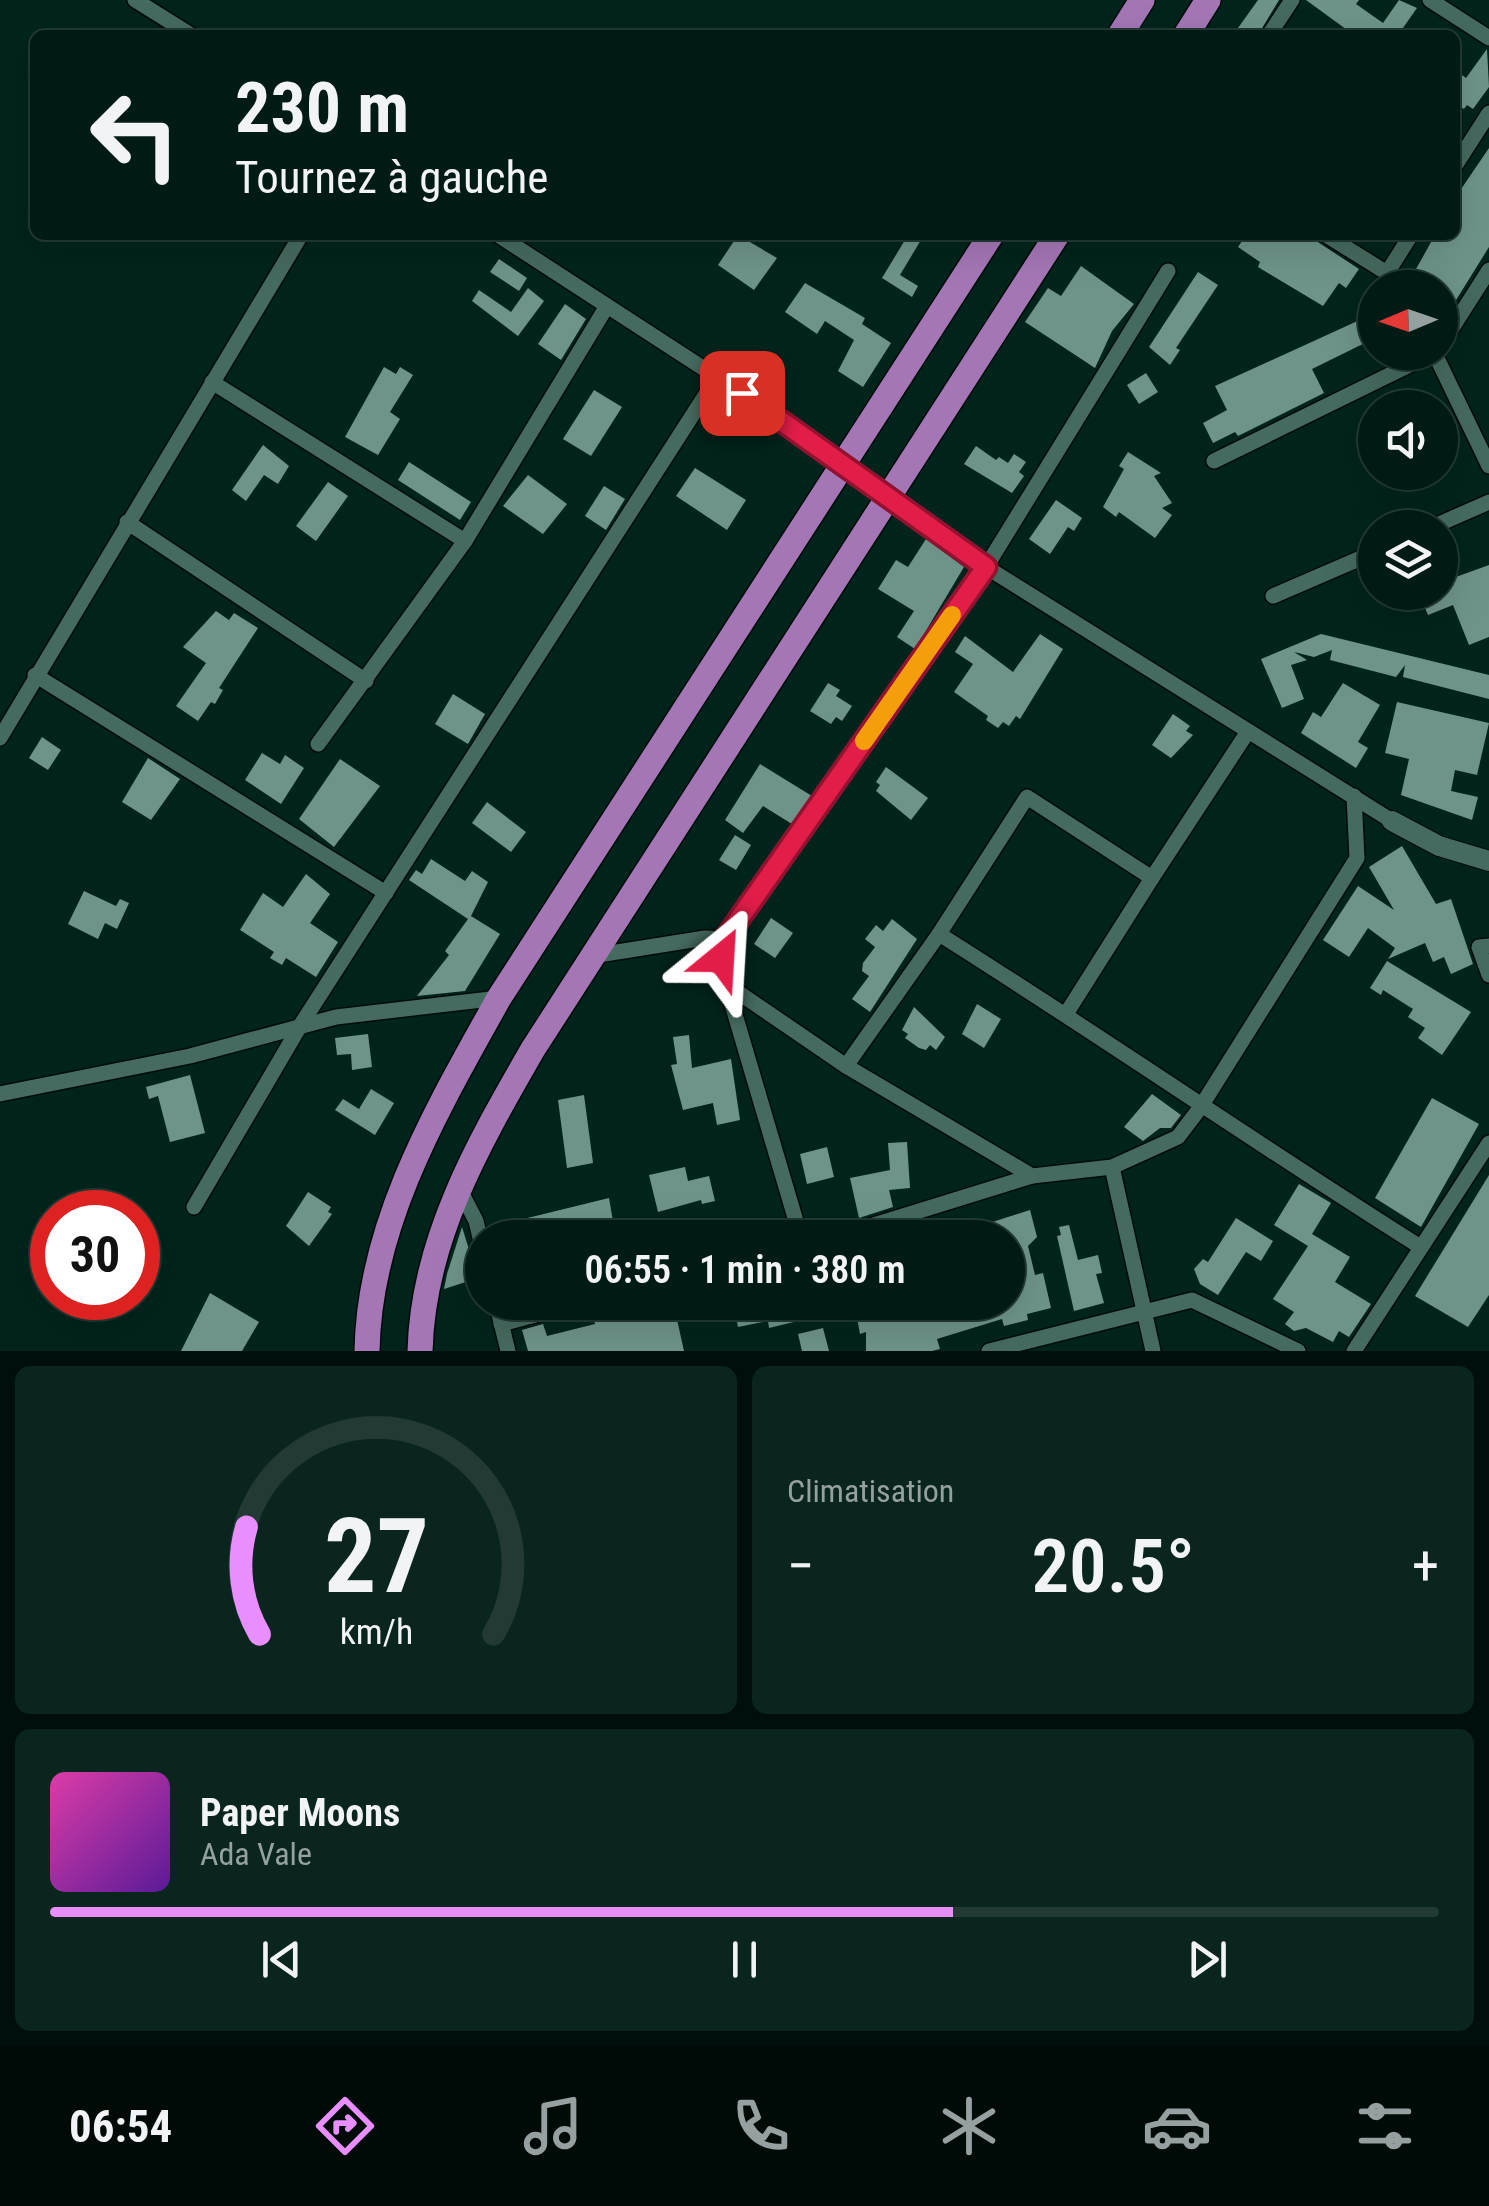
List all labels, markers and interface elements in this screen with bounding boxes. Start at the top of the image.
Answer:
text: 230 m [235,67,409,149]
icon: left [70,70,200,200]
text: Tournez à gauche [235,151,548,204]
north arrow [1358,270,1458,370]
map controls [1358,270,1458,610]
pin [700,351,785,436]
icon: arrive [715,366,770,421]
button: sound [1358,390,1458,490]
button: layers [1358,510,1458,610]
position arrow [669,906,773,1010]
speed limit sign: 30 [30,1190,160,1320]
text: 06:55 · 1 min · 380 m [585,1248,905,1292]
text: Climatisation [787,1472,954,1510]
text: 27 [323,1496,429,1617]
text: 20.5° [1031,1522,1195,1610]
text: − [787,1534,815,1598]
text: + [1412,1534,1439,1598]
text: km/h [339,1611,413,1653]
text: Paper Moons [200,1791,400,1835]
text: Ada Vale [200,1835,312,1873]
icon: previous [254,1932,309,1987]
icon: pause [717,1932,772,1987]
icon: next [1180,1932,1235,1987]
icon: directions [310,2091,380,2161]
icon: music [518,2091,588,2161]
icon: phone [726,2091,796,2161]
icon: climate [934,2091,1004,2161]
icon: car [1142,2091,1212,2161]
icon: filters [1350,2091,1420,2161]
text: 06:54 [69,2100,172,2153]

